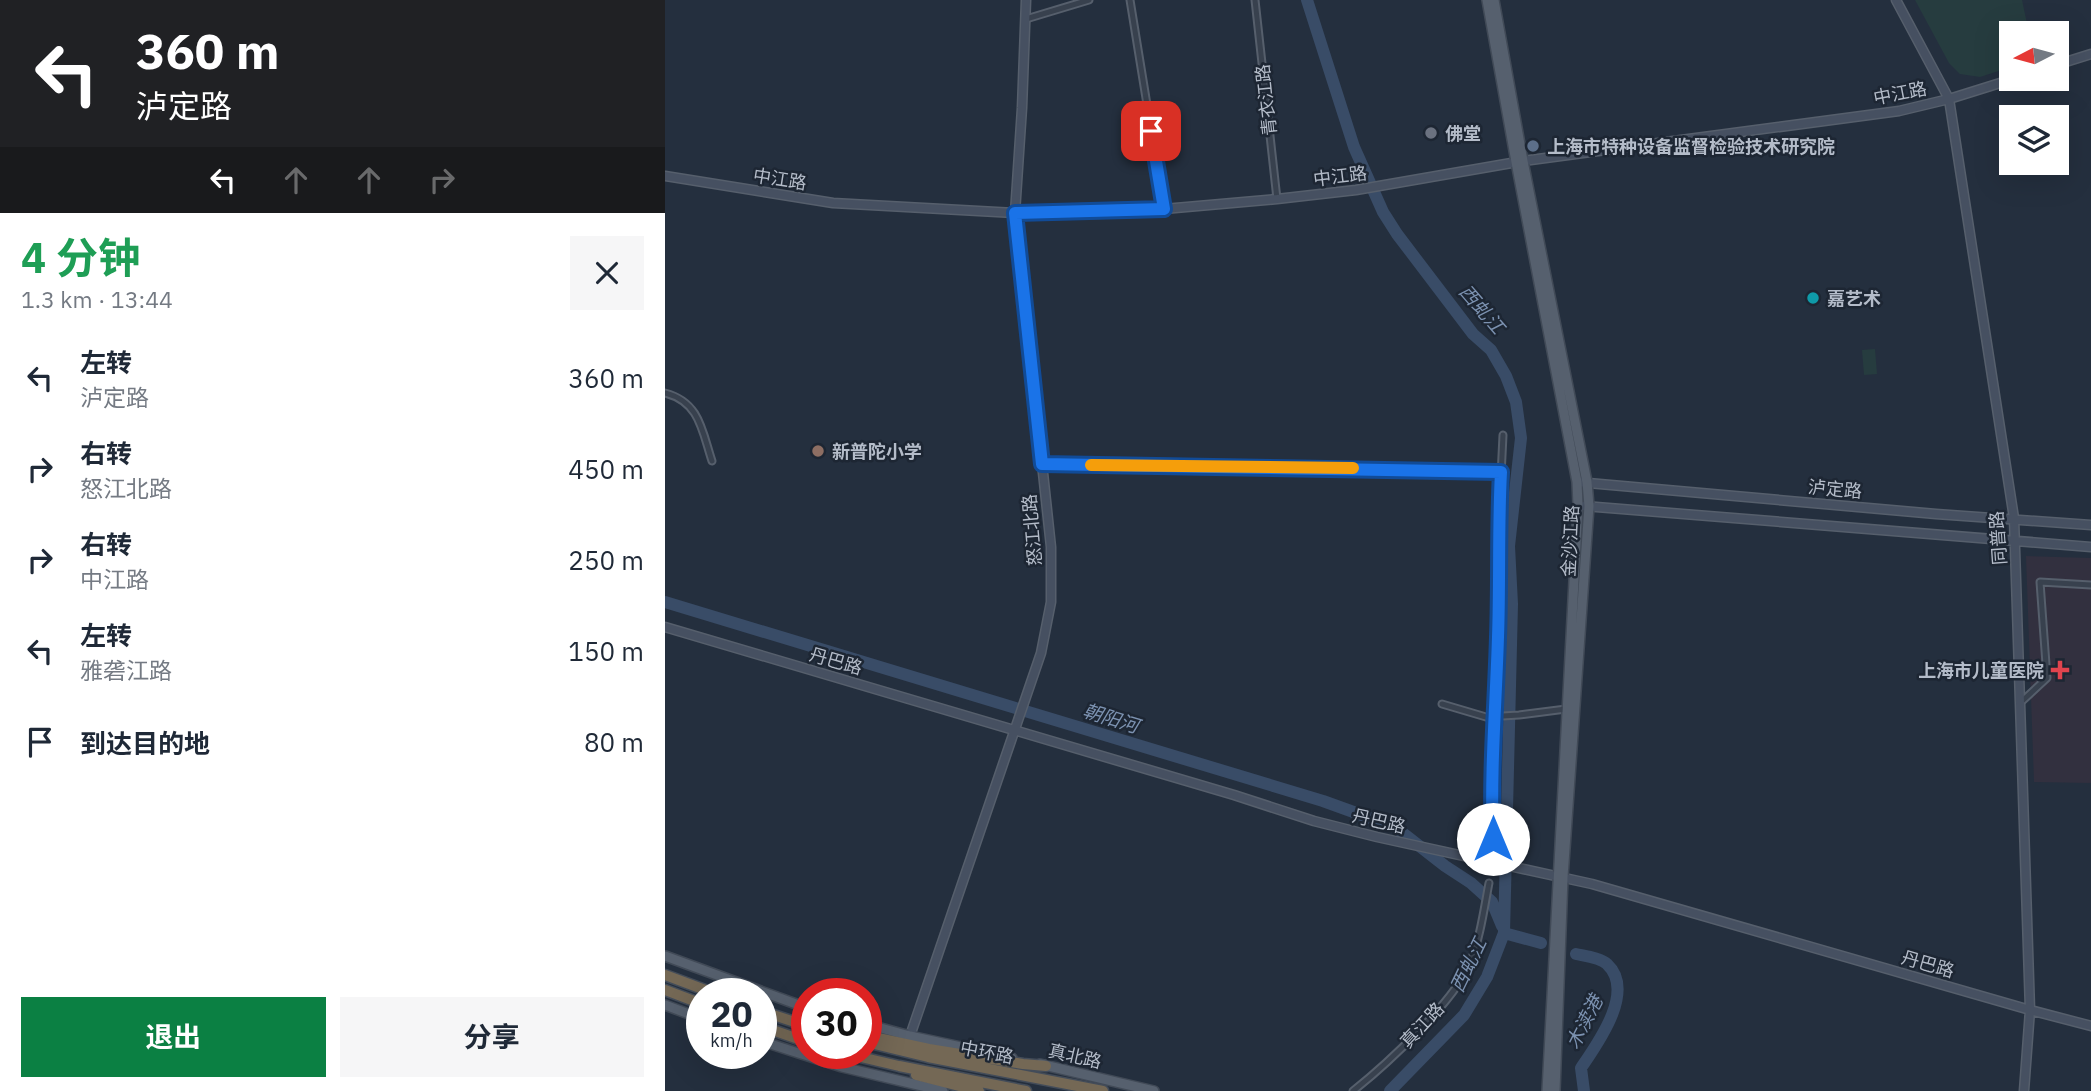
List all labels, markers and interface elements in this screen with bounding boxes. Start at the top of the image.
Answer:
text: 360 m [136,19,280,82]
north arrow [1999,21,2069,91]
map controls [1999,21,2069,175]
icon: left [21,28,112,119]
street label: 青衣江路 [1251,63,1281,137]
street label: 中江路 [1871,77,1929,109]
text: 泸定路 [136,85,232,127]
pin [1121,101,1181,161]
button: layers [1999,105,2069,175]
icon: arrive [1132,112,1170,150]
place label: 佛堂 [1445,122,1481,145]
marker: 佛堂 [1423,125,1439,141]
place label: 上海市特种设备监督检验技术研究院 [1547,135,1835,158]
marker: 上海市特种设备监督检验技术研究院 [1525,138,1541,154]
icon: left [204,161,242,199]
icon: ahead [277,161,315,199]
icon: ahead [350,161,388,199]
icon: right [423,161,461,199]
street label: 中江路 [1312,161,1368,191]
street label: 中江路 [752,163,808,195]
text: 4 分钟 [21,230,140,285]
button: close [570,236,644,310]
water label: 西虬江 [1454,280,1511,340]
text: 1.3 km · 13:44 [21,284,173,314]
place label: 嘉艺术 [1827,287,1881,310]
marker: 嘉艺术 [1805,290,1821,306]
text: 左转 [80,345,132,379]
icon: left [21,359,59,397]
text: 360 m [568,361,644,395]
text: 泸定路 [80,382,149,412]
text: 右转 [80,436,132,470]
place label: 新普陀小学 [832,440,922,463]
marker: 新普陀小学 [810,443,826,459]
icon: right [21,450,59,488]
text: 450 m [568,452,644,486]
text: 怒江北路 [80,473,172,503]
street label: 泸定路 [1807,475,1863,503]
street label: 怒江北路 [1017,493,1047,567]
street label: 金沙江路 [1557,504,1583,578]
street label: 同普路 [1985,510,2011,566]
text: 右转 [80,527,132,561]
icon: right [21,541,59,579]
text: 250 m [568,543,644,577]
text: 中江路 [80,564,149,594]
text: 左转 [80,618,132,652]
icon: left [21,632,59,670]
text: 150 m [568,634,644,668]
street label: 丹巴路 [807,643,865,679]
text: 雅砻江路 [80,655,172,685]
place label: 上海市儿童医院 [1918,659,2044,682]
marker: 上海市儿童医院 [2050,660,2070,680]
water label: 朝阳河 [1080,698,1146,739]
icon: arrive [21,723,59,761]
text: 80 m [584,725,644,759]
text: 到达目的地 [80,726,210,760]
position arrow [1456,802,1530,876]
street label: 丹巴路 [1350,804,1408,838]
water label: 西虬江 [1445,932,1492,996]
street label: 丹巴路 [1899,946,1957,982]
speed limit sign: 30 [791,978,882,1069]
water label: 木渎港 [1560,988,1609,1053]
text: 20 [710,991,753,1037]
button: 退出 [21,997,326,1077]
button: 分享 [340,997,644,1077]
street label: 真江路 [1395,997,1449,1053]
text: km/h [710,1029,753,1052]
street label: 中环路 [958,1036,1016,1068]
street label: 真北路 [1046,1039,1104,1073]

